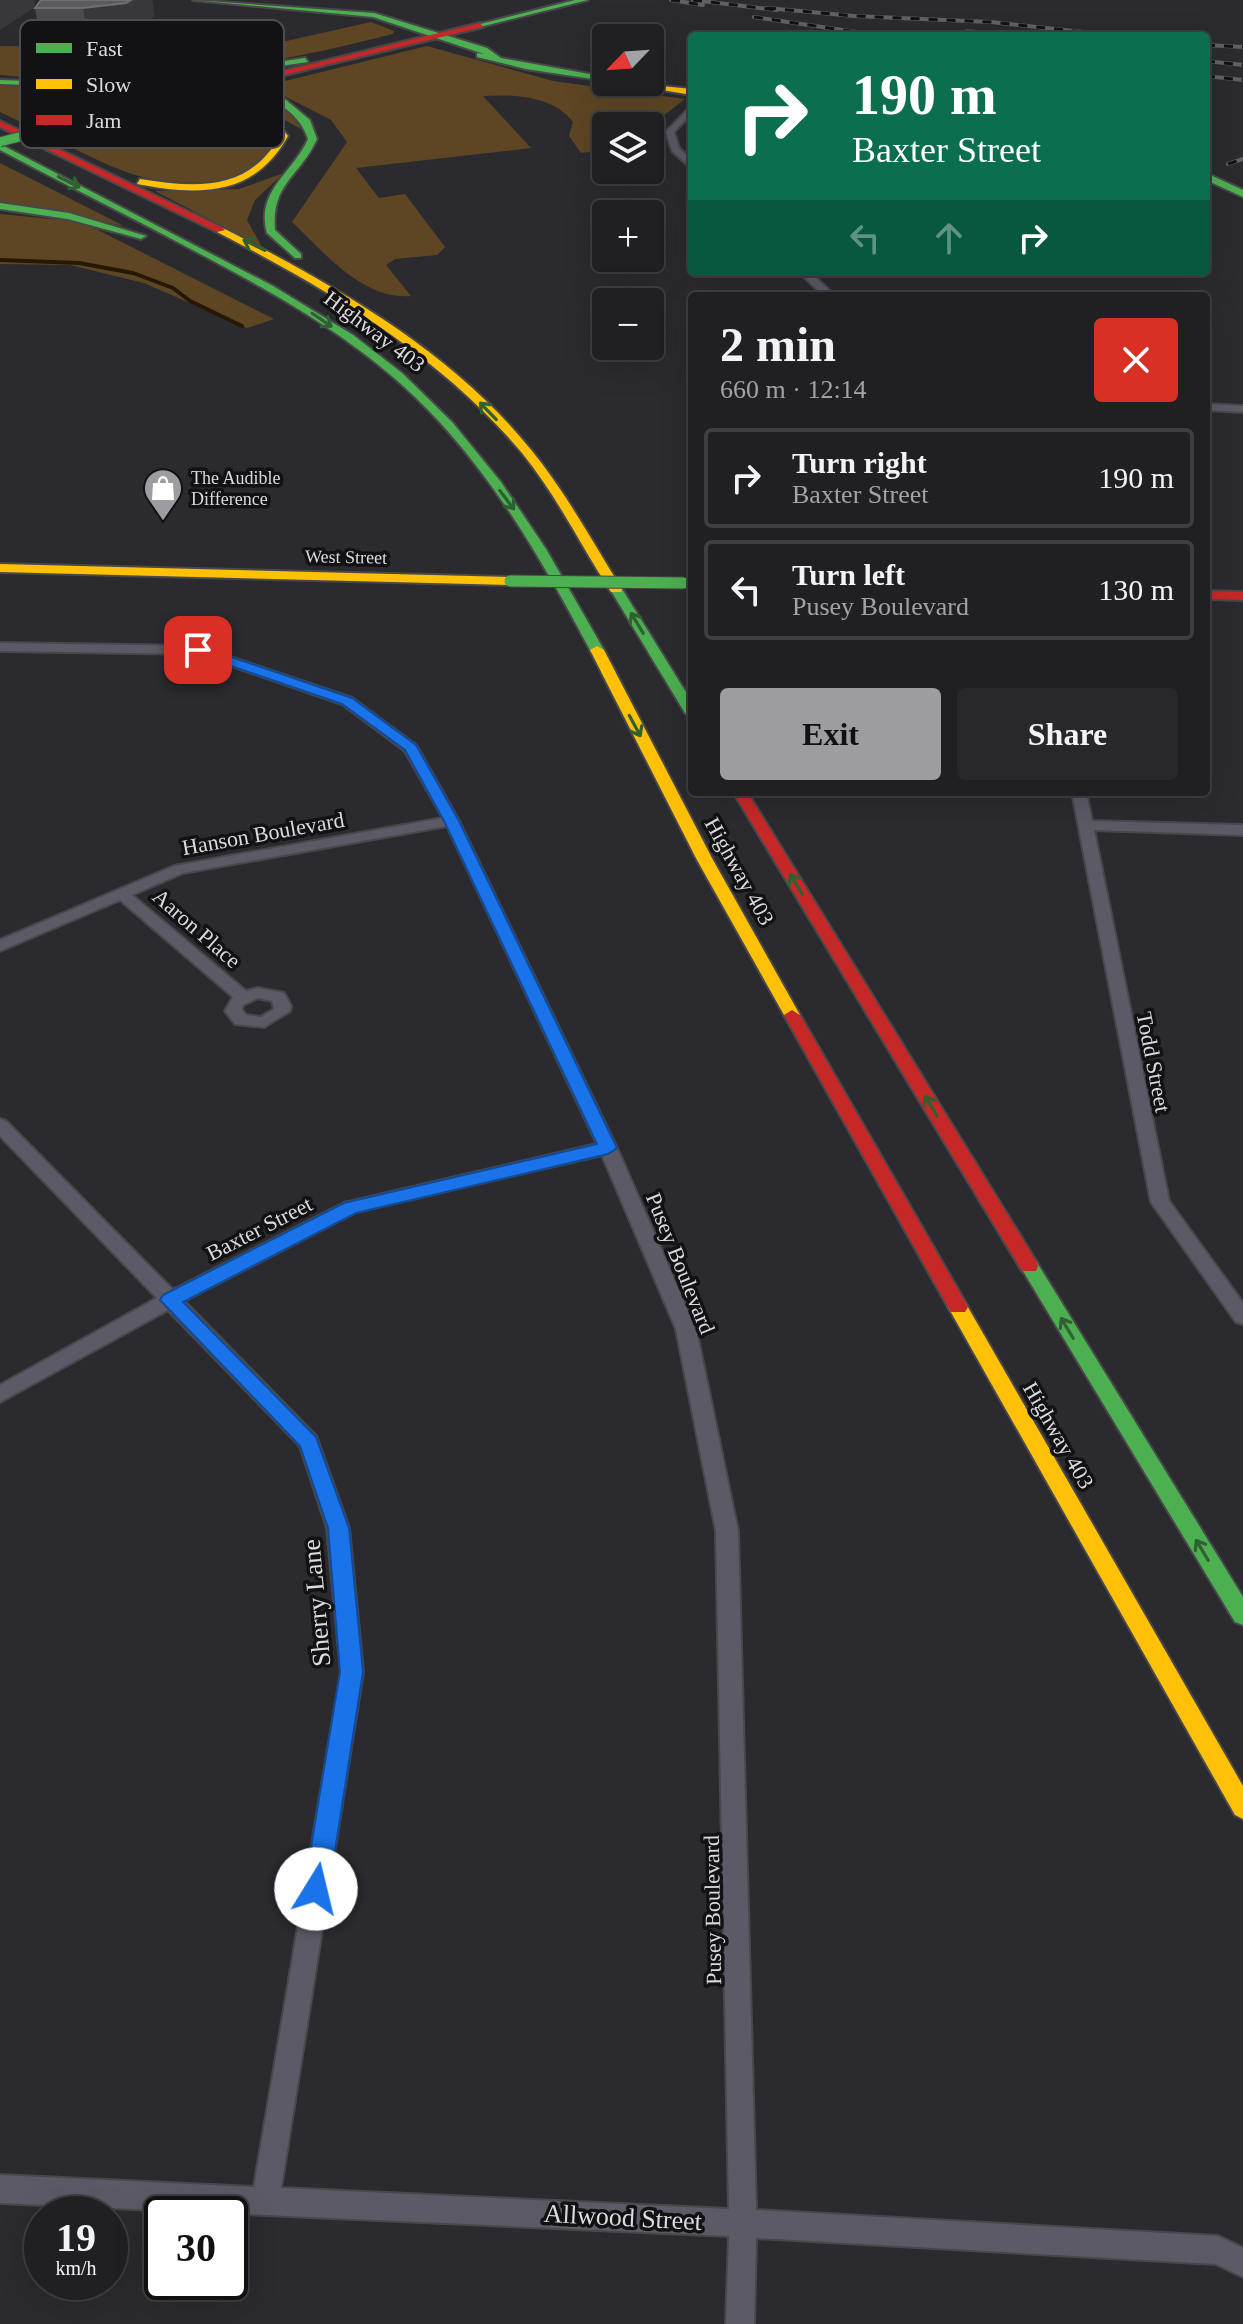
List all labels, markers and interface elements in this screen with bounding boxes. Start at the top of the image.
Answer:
legend [20,20,284,148]
north arrow [592,24,664,96]
map controls [592,24,664,360]
text: Fast [86,36,123,61]
icon: right [720,64,824,168]
text: 190 m [852,64,997,126]
text: Slow [86,72,131,97]
text: Jam [86,108,121,133]
button: layers [592,112,664,184]
text: Baxter Street [852,130,1041,170]
one-way arrow [57,175,81,191]
button: + [592,200,664,272]
icon: left [843,216,887,260]
icon: ahead [927,216,971,260]
icon: right [1011,216,1055,260]
one-way arrow [243,237,267,252]
street label: Highway 403 [320,286,430,377]
button: − [592,288,664,360]
one-way arrow [311,312,333,328]
text: 2 min [720,318,836,371]
button: close [1094,318,1178,402]
text: 660 m · 12:14 [720,375,867,404]
one-way arrow [478,401,497,421]
text: Turn right [792,446,927,479]
icon: right [724,456,768,500]
text: 190 m [1098,461,1174,494]
shop icon: The Audible Difference [142,467,184,522]
place label: The Audible Difference [191,468,280,509]
text: Baxter Street [792,480,928,509]
one-way arrow [498,489,515,510]
street label: West Street [305,546,387,568]
text: Turn left [792,558,905,591]
icon: left [724,568,768,612]
text: 130 m [1098,573,1174,606]
text: Pusey Boulevard [792,592,969,621]
one-way arrow [628,612,644,635]
pin [164,616,232,684]
icon: arrive [176,628,220,672]
button: Exit [720,688,941,780]
button: Share [957,688,1178,780]
one-way arrow [627,714,643,738]
street label: Hanson Boulevard [180,807,346,860]
street label: Highway 403 [700,813,779,929]
one-way arrow [788,873,804,896]
street label: Aaron Place [148,883,246,973]
street label: Todd Street [1132,1010,1175,1114]
one-way arrow [923,1095,939,1118]
street label: Pusey Boulevard [641,1189,720,1337]
street label: Baxter Street [202,1191,316,1266]
one-way arrow [1059,1317,1075,1340]
street label: Highway 403 [1018,1377,1099,1493]
street label: Sherry Lane [296,1538,337,1668]
one-way arrow [1194,1539,1210,1562]
street label: Pusey Boulevard [699,1835,726,1985]
position arrow [274,1847,358,1931]
speed limit sign: 30 [144,2196,248,2300]
street label: Allwood Street [543,2199,703,2236]
text: 19 [56,2215,96,2260]
text: km/h [55,2257,97,2279]

